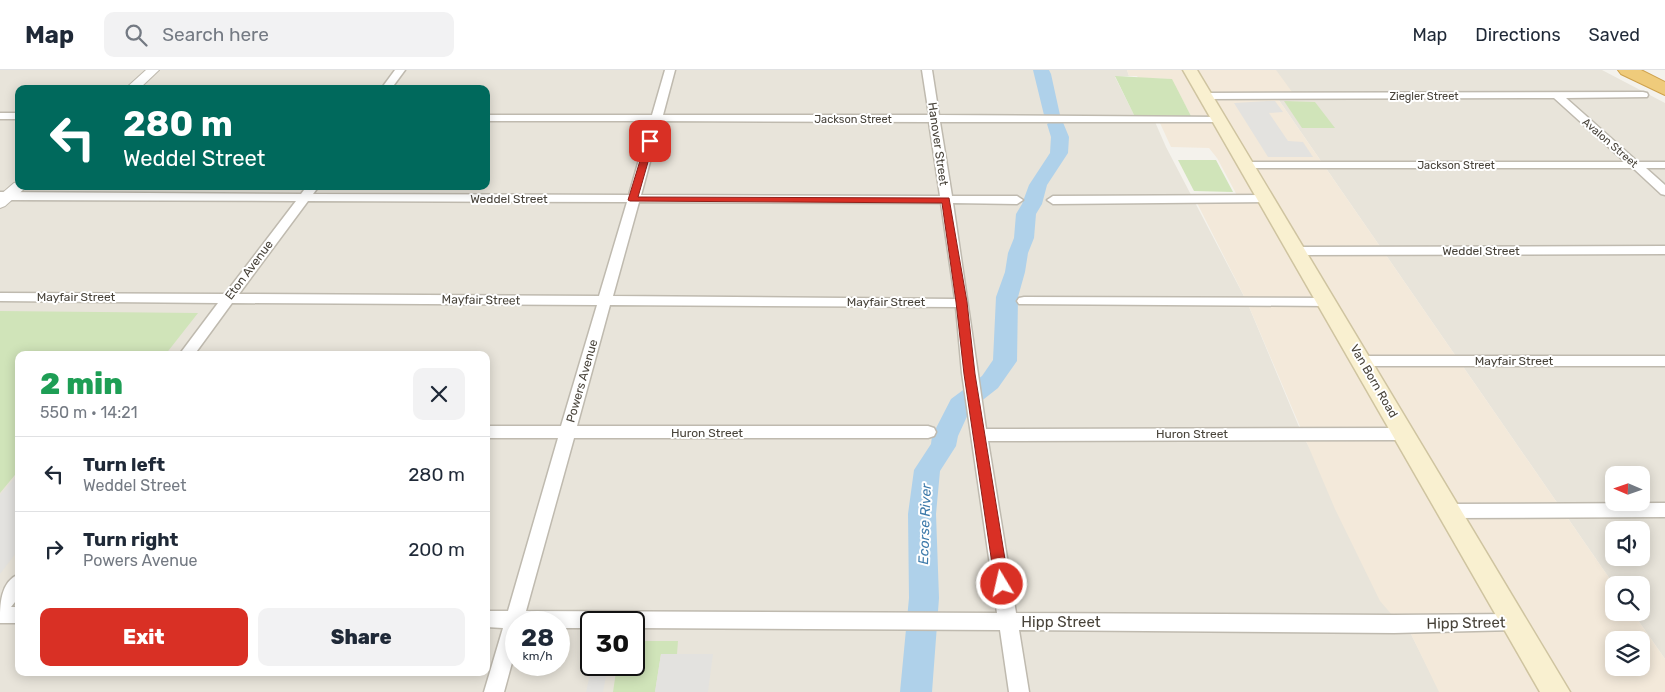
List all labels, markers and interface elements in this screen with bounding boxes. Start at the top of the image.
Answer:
search box [104,12,454,57]
text: Map [25,21,74,49]
icon: search [122,21,150,49]
text: Search here [162,23,269,46]
text: Map [1412,24,1447,46]
text: Directions [1475,24,1561,46]
text: Saved [1589,24,1640,46]
street label: Ziegler Street [1389,90,1459,103]
street label: Hanover Street [925,101,951,187]
text: 280 m [123,103,233,145]
icon: left [40,105,105,170]
street label: Jackson Street [814,113,893,126]
street label: Avalon Street [1580,115,1641,171]
pin [629,120,671,162]
icon: arrive [636,127,664,155]
text: Weddel Street [123,145,265,172]
street label: Jackson Street [1417,159,1496,172]
street label: Weddel Street [470,192,548,206]
street label: Eton Avenue [222,237,276,302]
street label: Weddel Street [1442,244,1520,258]
street label: Mayfair Street [37,290,116,304]
street label: Mayfair Street [442,292,521,308]
street label: Mayfair Street [847,295,926,309]
street label: Powers Avenue [563,338,601,424]
street label: Van Born Road [1347,342,1401,420]
street label: Mayfair Street [1475,354,1554,368]
text: 2 min [40,366,123,402]
button: close [413,368,465,420]
text: 550 m · 14:21 [40,403,138,422]
street label: Huron Street [671,426,743,440]
street label: Huron Street [1156,427,1228,441]
text: Turn left [83,453,165,476]
icon: left [40,460,68,488]
text: 280 m [408,463,465,486]
north arrow [1605,466,1650,511]
map controls [1605,466,1650,676]
text: Weddel Street [83,476,187,495]
water label: Ecorse River [915,483,935,565]
button: sound [1605,521,1650,566]
text: Turn right [83,528,178,551]
icon: right [40,535,68,563]
text: 200 m [408,538,465,561]
text: Powers Avenue [83,551,197,570]
position arrow [975,557,1027,609]
button: search [1605,576,1650,621]
button: Exit [40,608,248,666]
button: Share [258,608,465,666]
speed limit sign: 30 [580,611,645,676]
street label: Hipp Street [1021,613,1101,631]
street label: Hipp Street [1426,613,1506,633]
text: 28 [521,623,554,652]
button: layers [1605,631,1650,676]
text: km/h [523,649,552,663]

